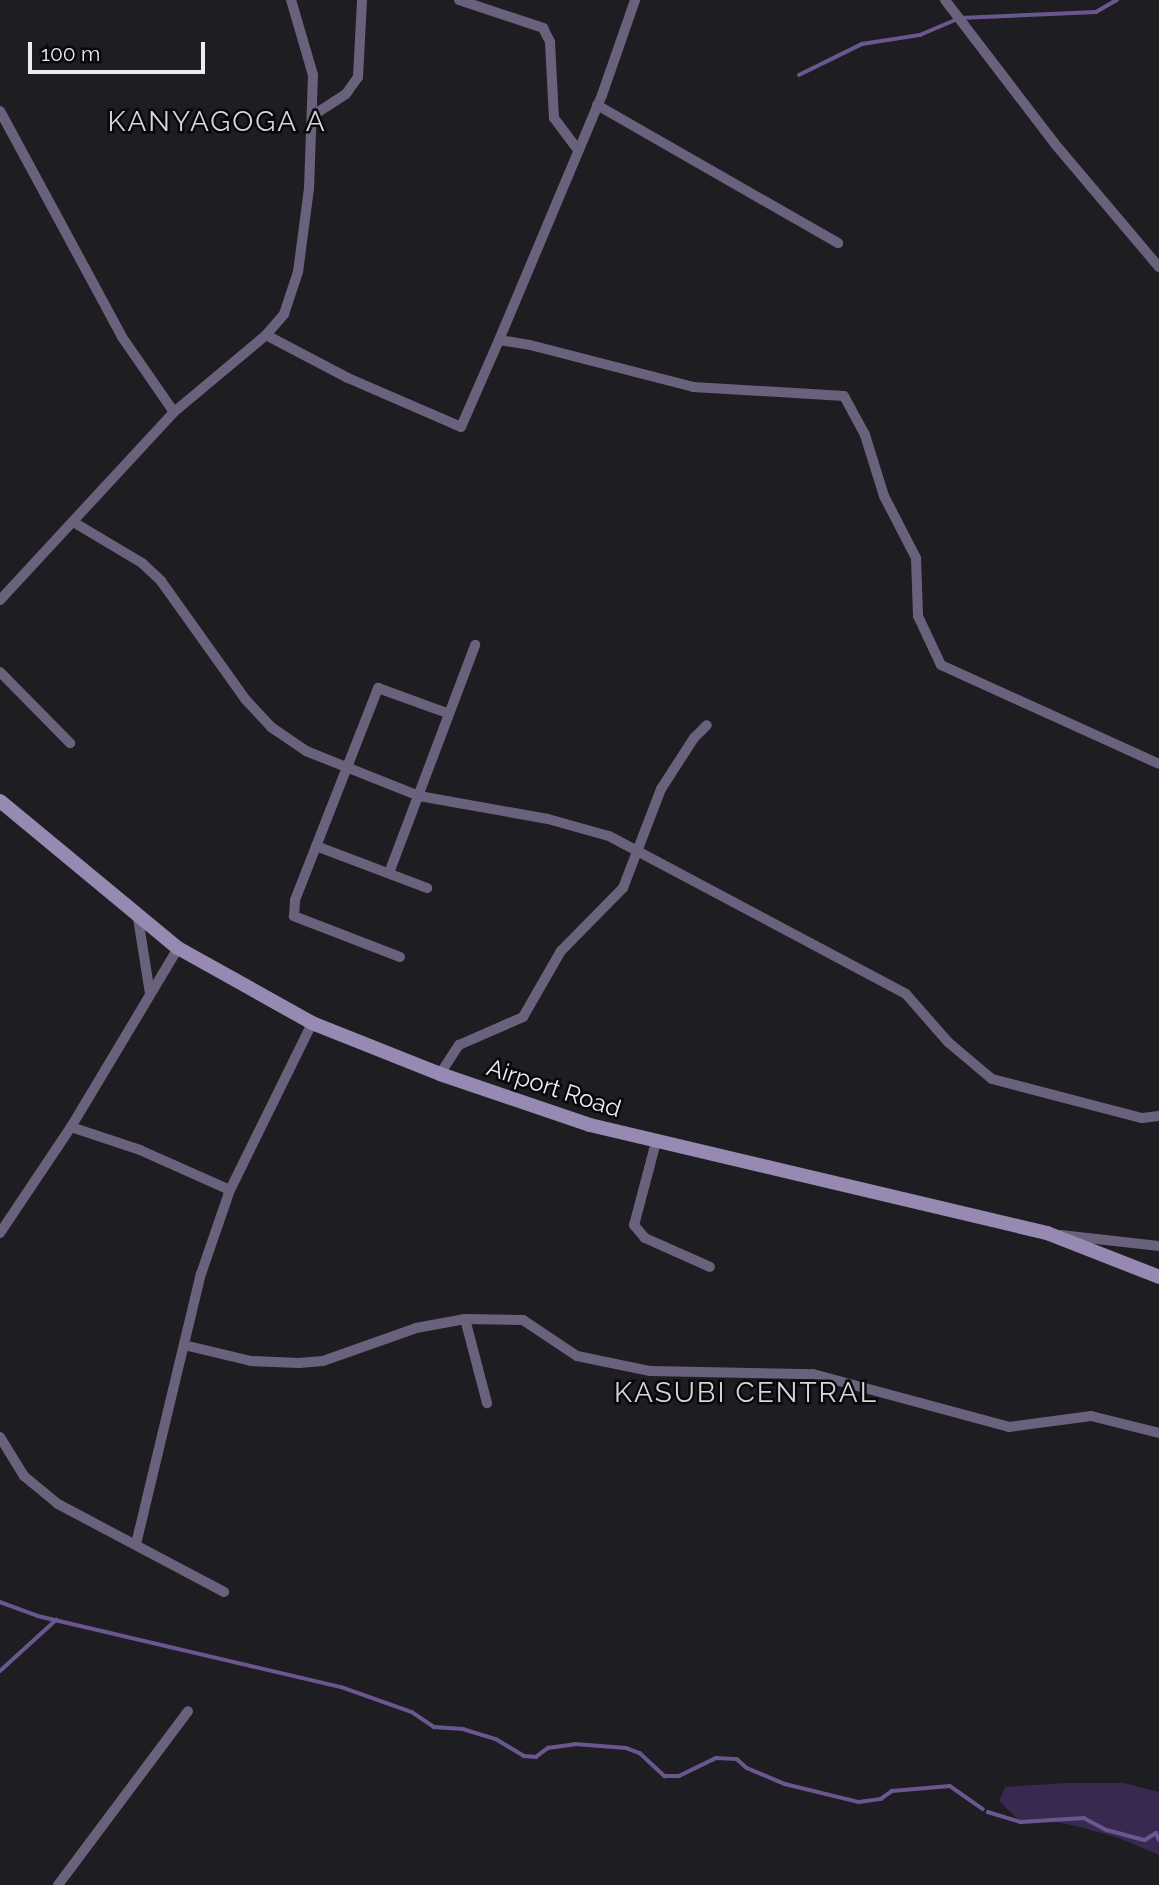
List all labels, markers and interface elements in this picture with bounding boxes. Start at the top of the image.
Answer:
scale bar [32,28,208,72]
text: 100 m [41,41,100,66]
district label: KANYAGOGA A [108,105,326,139]
street label: Airport Road [483,1053,625,1123]
district label: KASUBI CENTRAL [616,1376,876,1410]

